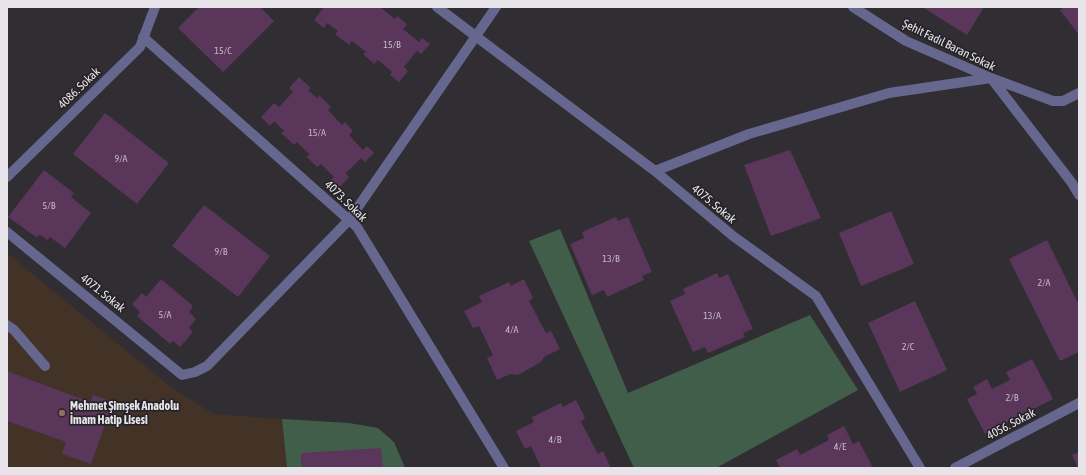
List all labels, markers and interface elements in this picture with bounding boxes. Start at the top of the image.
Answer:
street label: Şehit Fadıl Baran Sokak [900,16,999,74]
house number: 15/B [383,39,401,50]
house number: 15/C [214,45,232,56]
street label: 4086. Sokak [55,64,103,112]
house number: 15/A [308,127,326,138]
house number: 9/A [115,153,128,164]
street label: 4073. Sokak [322,177,370,225]
street label: 4075. Sokak [689,182,739,227]
house number: 5/B [43,200,56,211]
house number: 9/B [215,246,228,257]
house number: 13/B [602,253,620,264]
street label: 4071. Sokak [78,271,129,316]
house number: 2/A [1038,277,1051,288]
house number: 5/A [159,309,172,320]
house number: 13/A [703,310,721,321]
house number: 4/A [506,324,519,335]
house number: 2/C [902,341,915,352]
house number: 2/B [1006,392,1019,403]
place label: Mehmet Şimşek Anadolu İmam Hatip Lisesi [70,399,179,427]
street label: 4056. Sokak [984,405,1038,443]
marker: Mehmet Şimşek Anadolu İmam Hatip Lisesi [57,408,67,418]
house number: 4/B [549,434,562,445]
house number: 4/E [834,441,847,452]

